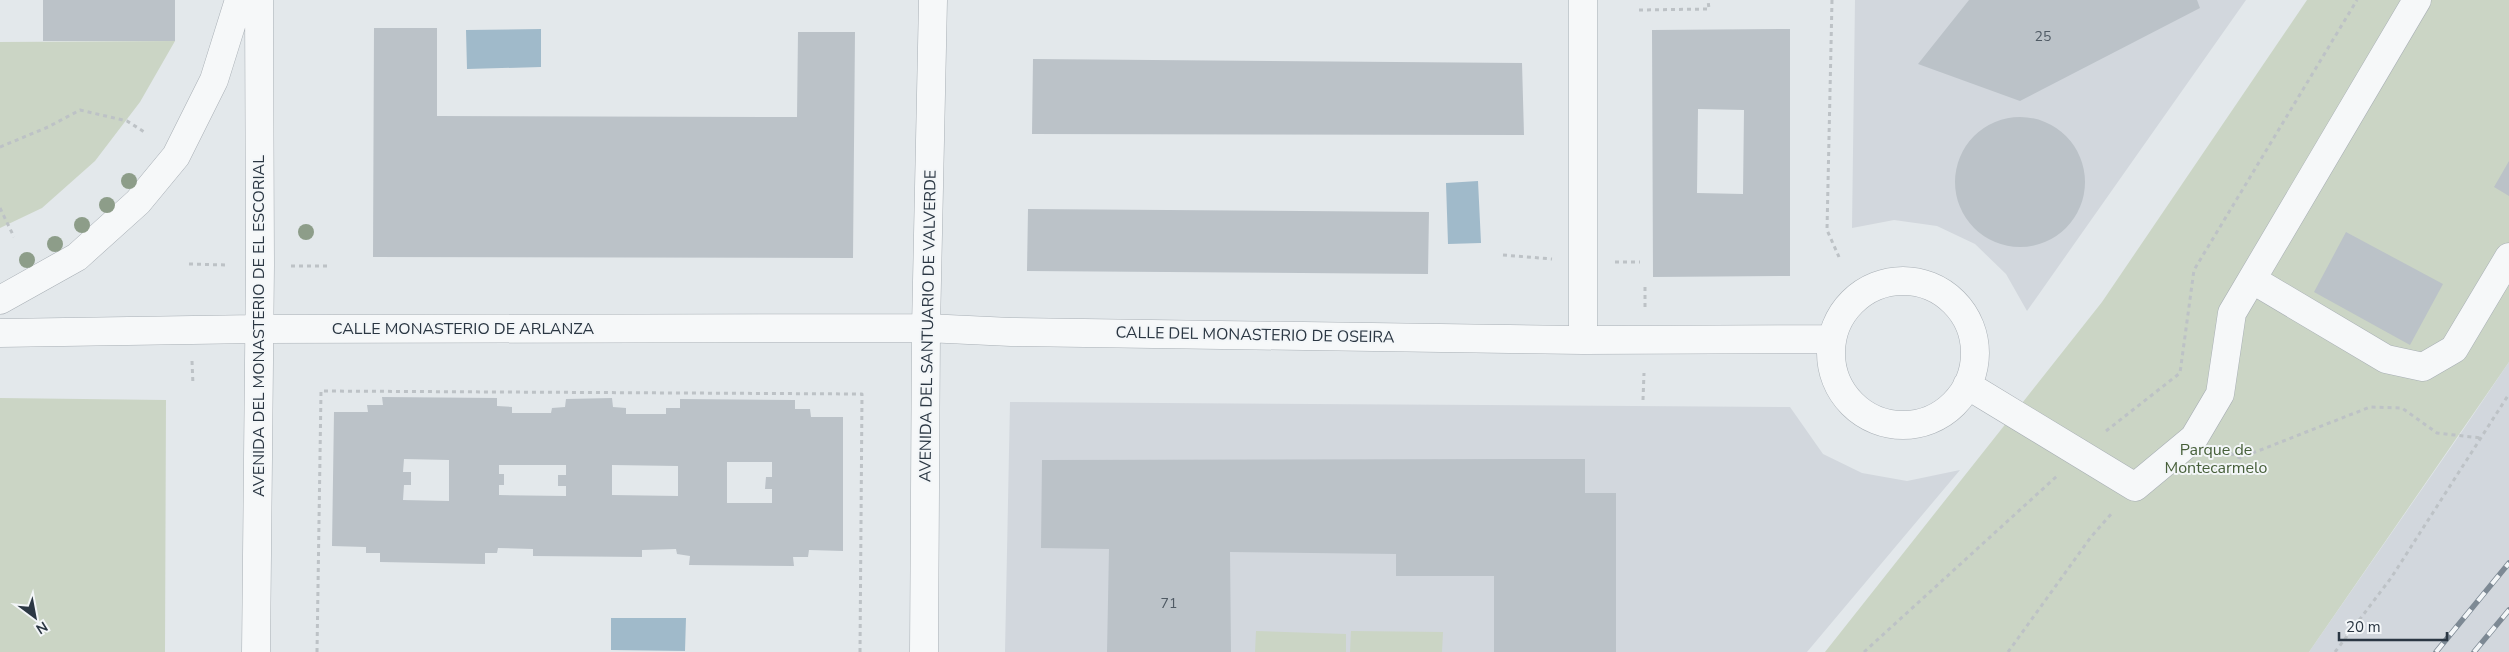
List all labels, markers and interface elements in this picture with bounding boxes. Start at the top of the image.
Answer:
house number: 25 [2035,27,2051,46]
street label: AVENIDA DEL MONASTERIO DE EL ESCORIAL [248,155,270,497]
street label: AVENIDA DEL SANTUARIO DE VALVERDE [914,170,942,482]
street label: CALLE MONASTERIO DE ARLANZA [332,318,595,340]
street label: CALLE DEL MONASTERIO DE OSEIRA [1115,322,1395,348]
park label: Parque de Montecarmelo [2164,439,2268,479]
north arrow [10,592,60,642]
house number: 71 [1161,594,1177,613]
scale bar [2339,610,2446,642]
text: N [32,617,51,638]
text: 20 m [2346,617,2381,637]

